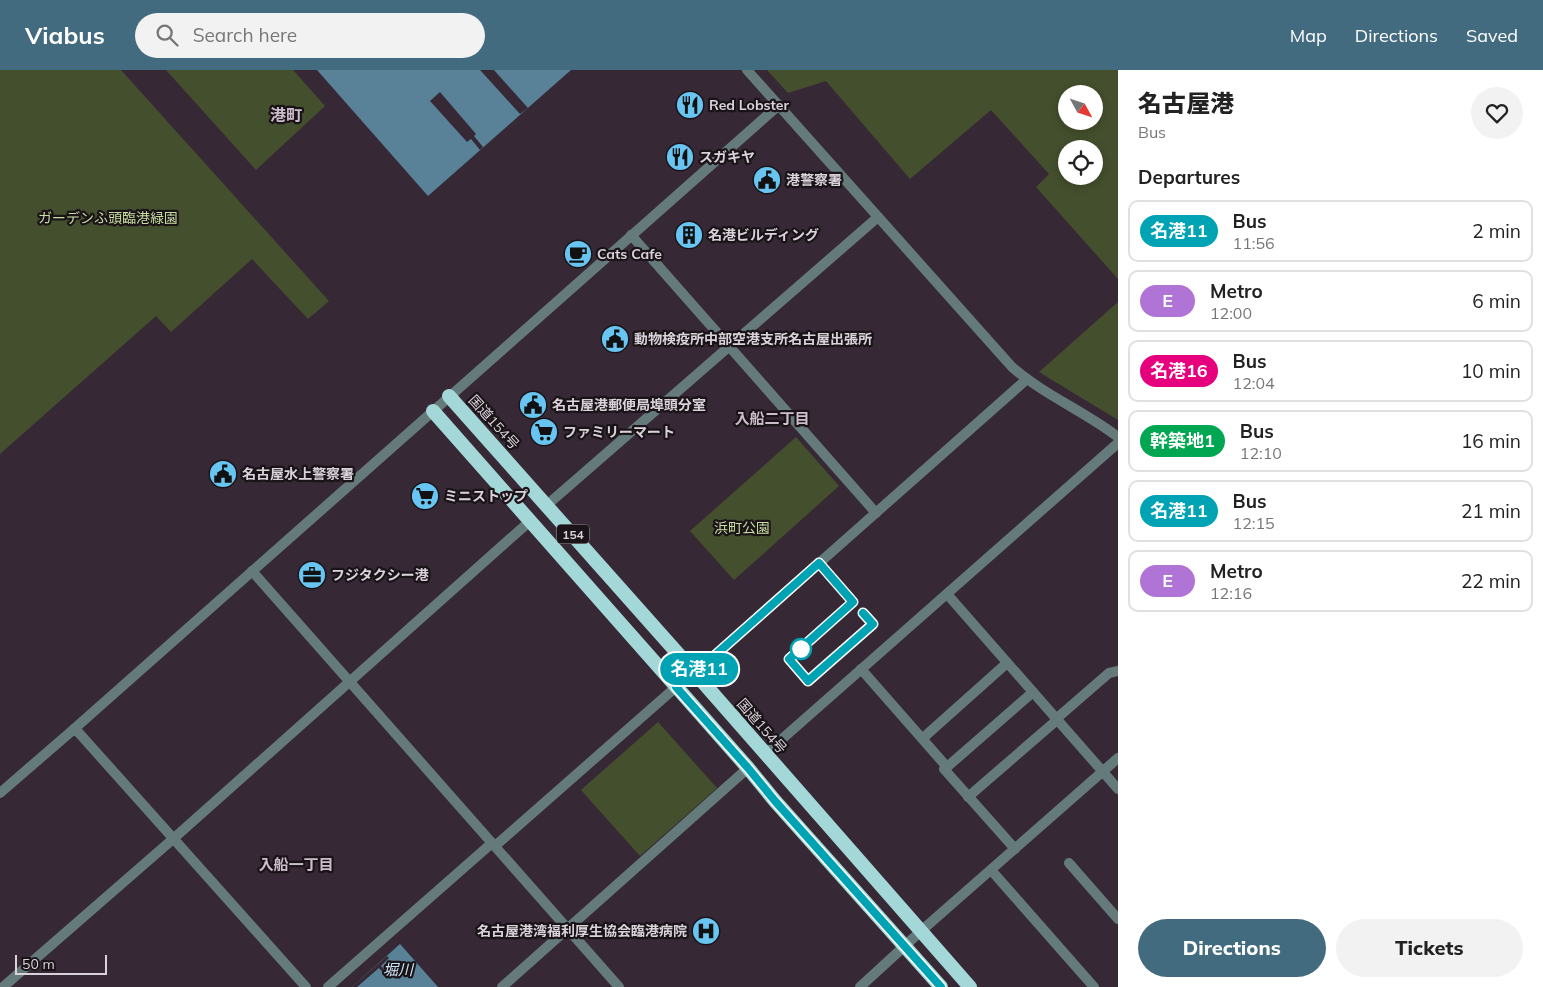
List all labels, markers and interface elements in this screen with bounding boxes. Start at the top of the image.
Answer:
search box [135,13,485,58]
text: Viabus [25,20,105,50]
icon: search [153,21,181,49]
text: Search here [193,23,297,47]
text: Map [1290,24,1327,47]
text: Directions [1355,24,1438,47]
text: Saved [1466,24,1518,47]
north arrow [1058,85,1102,130]
map controls [1058,85,1103,185]
button: heart [1471,87,1523,139]
text: 名古屋港 [1138,88,1234,118]
restaurant icon: Red Lobster [675,90,705,120]
place label: Red Lobster [709,96,789,114]
district label: 港町 [270,105,302,125]
text: Bus [1138,122,1166,142]
button: locate [1058,140,1103,185]
restaurant icon: スガキヤ [665,142,695,172]
place label: スガキヤ [699,148,755,166]
public building icon: 港警察署 [752,165,782,195]
text: Departures [1138,165,1240,189]
place label: 港警察署 [786,171,842,189]
park label: ガーデンふ頭臨港緑園 [38,209,178,227]
text: Bus [1233,209,1267,233]
text: 名港11 [1150,219,1208,242]
text: 2 min [1472,219,1521,243]
building icon: 名港ビルディング [674,220,704,250]
place label: 名港ビルディング [708,226,819,244]
text: 11:56 [1233,233,1275,253]
cafe icon: Cats Cafe [563,239,593,269]
place label: Cats Cafe [597,245,662,263]
text: Metro [1210,279,1263,303]
text: E [1162,289,1173,312]
text: 6 min [1472,289,1521,313]
text: 12:00 [1210,303,1252,323]
public building icon: 動物検疫所中部空港支所名古屋出張所 [600,324,630,354]
place label: 動物検疫所中部空港支所名古屋出張所 [634,330,872,348]
text: Bus [1233,349,1267,373]
text: 名港16 [1150,359,1208,382]
text: 10 min [1461,359,1521,383]
text: 12:04 [1233,373,1275,393]
public building icon: 名古屋港郵便局埠頭分室 [518,390,548,420]
street label: 国道154号 [465,391,523,453]
place label: 名古屋港郵便局埠頭分室 [552,396,706,414]
district label: 入船二丁目 [734,409,810,428]
supermarket icon: ファミリーマート [529,417,559,447]
text: Bus [1240,419,1274,443]
place label: ファミリーマート [563,423,675,441]
text: 幹築地1 [1150,429,1215,452]
text: 16 min [1461,429,1521,453]
text: 12:10 [1240,443,1282,463]
public building icon: 名古屋水上警察署 [208,459,238,489]
place label: 名古屋水上警察署 [242,465,354,483]
supermarket icon: ミニストップ [410,481,440,511]
place label: ミニストップ [444,487,528,505]
text: Bus [1233,489,1267,513]
text: 名港11 [1150,499,1208,522]
text: 21 min [1461,499,1521,523]
text: 12:15 [1233,513,1275,533]
park label: 浜町公園 [714,519,770,537]
road number: 154 [557,524,589,544]
text: Metro [1210,559,1263,583]
office icon: フジタクシー港 [297,560,327,590]
place label: フジタクシー港 [331,566,429,584]
text: E [1162,569,1173,592]
text: 22 min [1461,569,1521,593]
text: 12:16 [1210,583,1252,603]
unlabelled marker [790,638,812,660]
line badge: 名港11 [664,653,734,685]
text: 名港11 [670,657,728,680]
street label: 国道154号 [733,695,791,757]
district label: 入船一丁目 [258,855,334,874]
hospital icon: 名古屋港湾福利厚生協会臨港病院 [691,916,721,946]
button: Directions [1138,919,1326,977]
button: Tickets [1336,919,1523,977]
place label: 名古屋港湾福利厚生協会臨港病院 [477,922,687,940]
scale bar [15,952,108,975]
text: 50 m [22,955,55,973]
water label: 堀川 [383,960,415,979]

